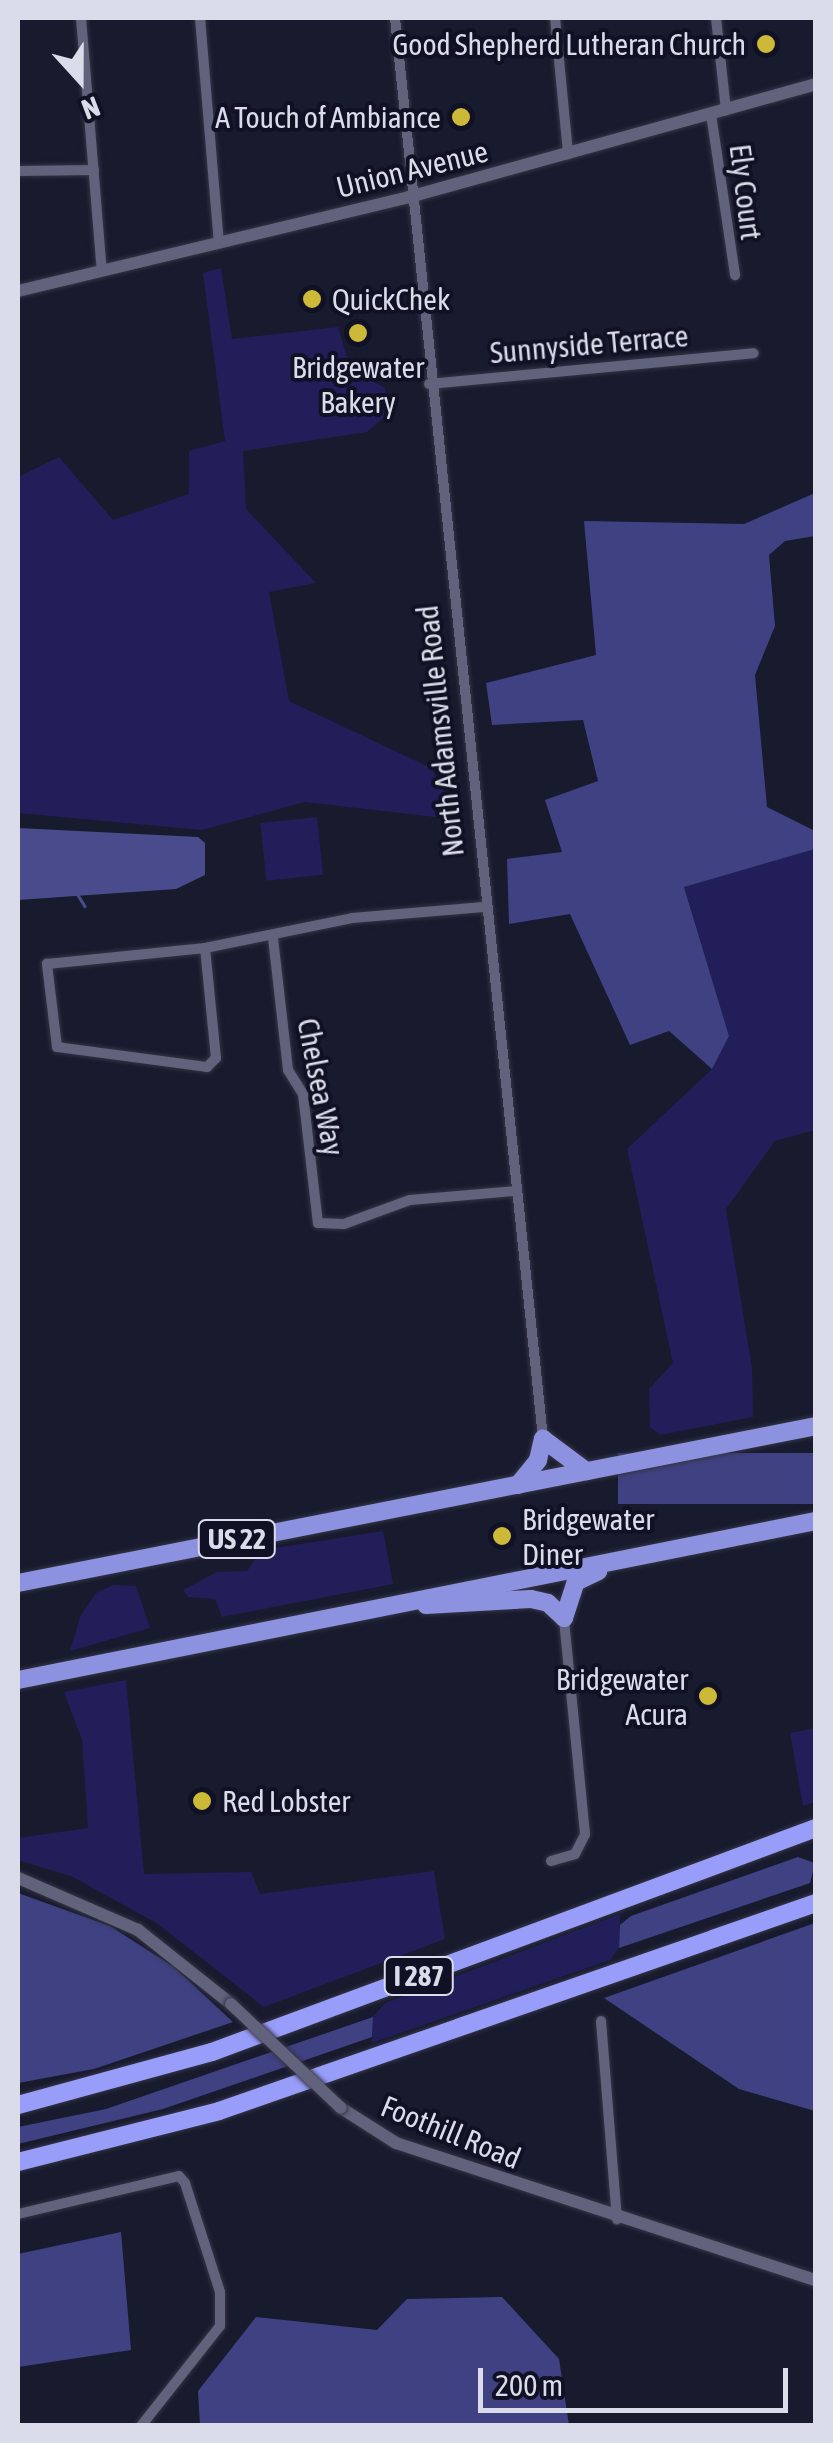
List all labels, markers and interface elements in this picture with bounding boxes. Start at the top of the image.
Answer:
place label: Good Shepherd Lutheran Church [392,26,746,62]
north arrow [30,30,130,130]
marker: Good Shepherd Lutheran Church [755,33,777,55]
text: N [77,90,104,126]
place label: A Touch of Ambiance [215,99,441,135]
marker: A Touch of Ambiance [450,106,472,128]
street label: Union Avenue [332,133,492,205]
street label: Ely Court [722,142,770,242]
place label: QuickChek [332,281,450,317]
marker: QuickChek [301,288,323,310]
street label: Sunnyside Terrace [488,317,690,371]
marker: Bridgewater Bakery [347,322,369,344]
place label: Bridgewater Bakery [292,349,424,420]
street label: North Adamsville Road [409,604,471,858]
street label: Chelsea Way [290,1015,352,1159]
place label: Bridgewater Diner [522,1501,654,1572]
road number: US 22 [197,1516,277,1562]
marker: Bridgewater Diner [491,1525,513,1547]
place label: Bridgewater Acura [556,1661,688,1732]
marker: Bridgewater Acura [697,1685,719,1707]
place label: Red Lobster [222,1783,350,1819]
marker: Red Lobster [191,1790,213,1812]
road number: I 287 [382,1953,456,1999]
street label: Foothill Road [376,2088,526,2176]
scale bar [483,2348,793,2410]
text: 200 m [495,2368,563,2402]

